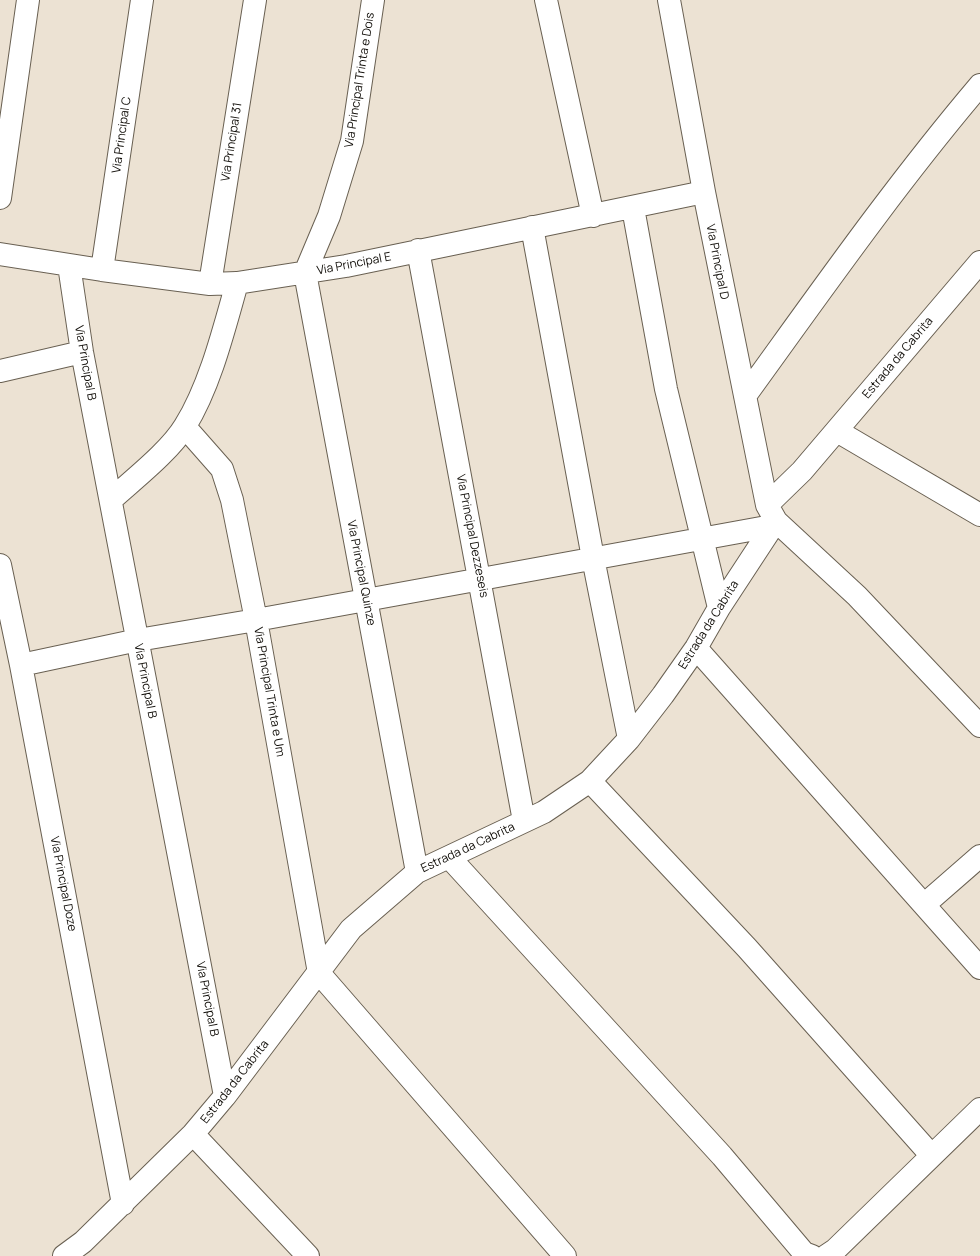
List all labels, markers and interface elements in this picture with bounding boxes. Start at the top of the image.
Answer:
street label: Via Principal Trinta e Dois [342,11,378,149]
street label: Via Principal C [110,96,134,174]
street label: Via Principal 31 [219,101,245,183]
street label: Via Principal D [703,223,731,301]
street label: Via Principal E [316,250,392,278]
street label: Estrada da Cabrita [860,314,936,402]
street label: Via Principal B [71,324,99,402]
street label: Via Principal Dezzeseis [453,473,491,599]
street label: Via Principal Quinze [344,519,378,627]
street label: Estrada da Cabrita [676,578,742,672]
street label: Via Principal Trinta e Um [251,626,287,758]
street label: Via Principal B [131,642,159,720]
street label: Estrada da Cabrita [419,820,517,876]
street label: Via Principal Doze [47,835,79,933]
street label: Via Principal B [193,960,221,1038]
street label: Estrada da Cabrita [198,1037,272,1127]

